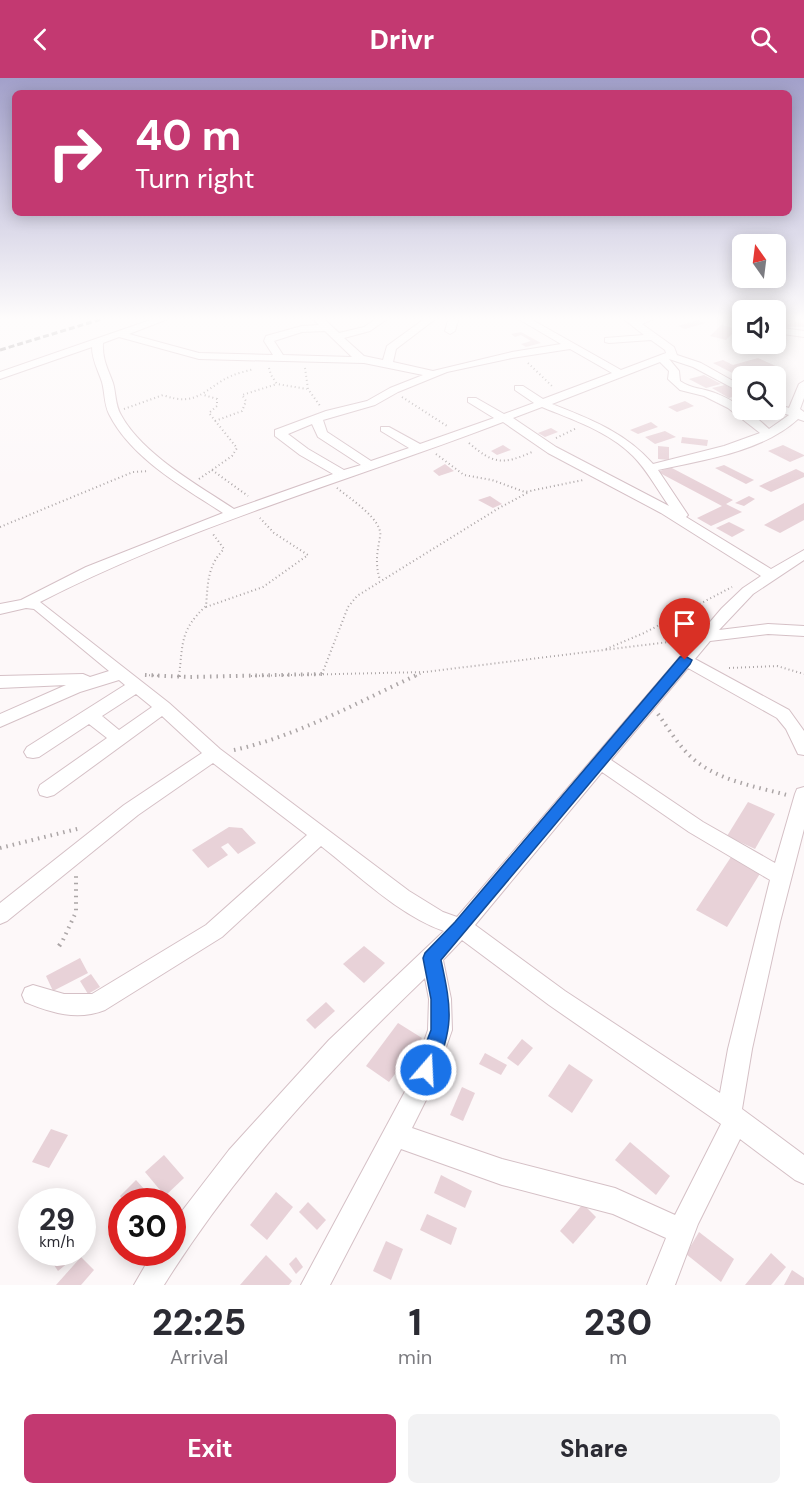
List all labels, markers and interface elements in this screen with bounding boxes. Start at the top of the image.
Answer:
text: Drivr [370,22,434,57]
icon: back [24,23,57,56]
icon: search [747,23,780,56]
text: 40 m [135,108,241,163]
icon: right [36,114,114,192]
text: Turn right [135,161,255,196]
north arrow [732,234,786,288]
map controls [732,234,786,420]
button: sound [732,300,786,354]
button: search [732,366,786,420]
pin [659,598,710,660]
icon: arrive [668,607,701,640]
position arrow [394,1038,458,1102]
speed limit sign: 30 [108,1188,186,1266]
text: 29 [39,1200,75,1239]
text: km/h [39,1232,75,1252]
text: 22:25 [152,1299,246,1346]
text: 1 [408,1299,422,1346]
text: 230 [584,1299,652,1346]
text: Arrival [170,1344,228,1370]
text: min [398,1344,432,1370]
text: m [609,1344,627,1370]
button: Exit [24,1414,396,1483]
button: Share [408,1414,780,1483]

